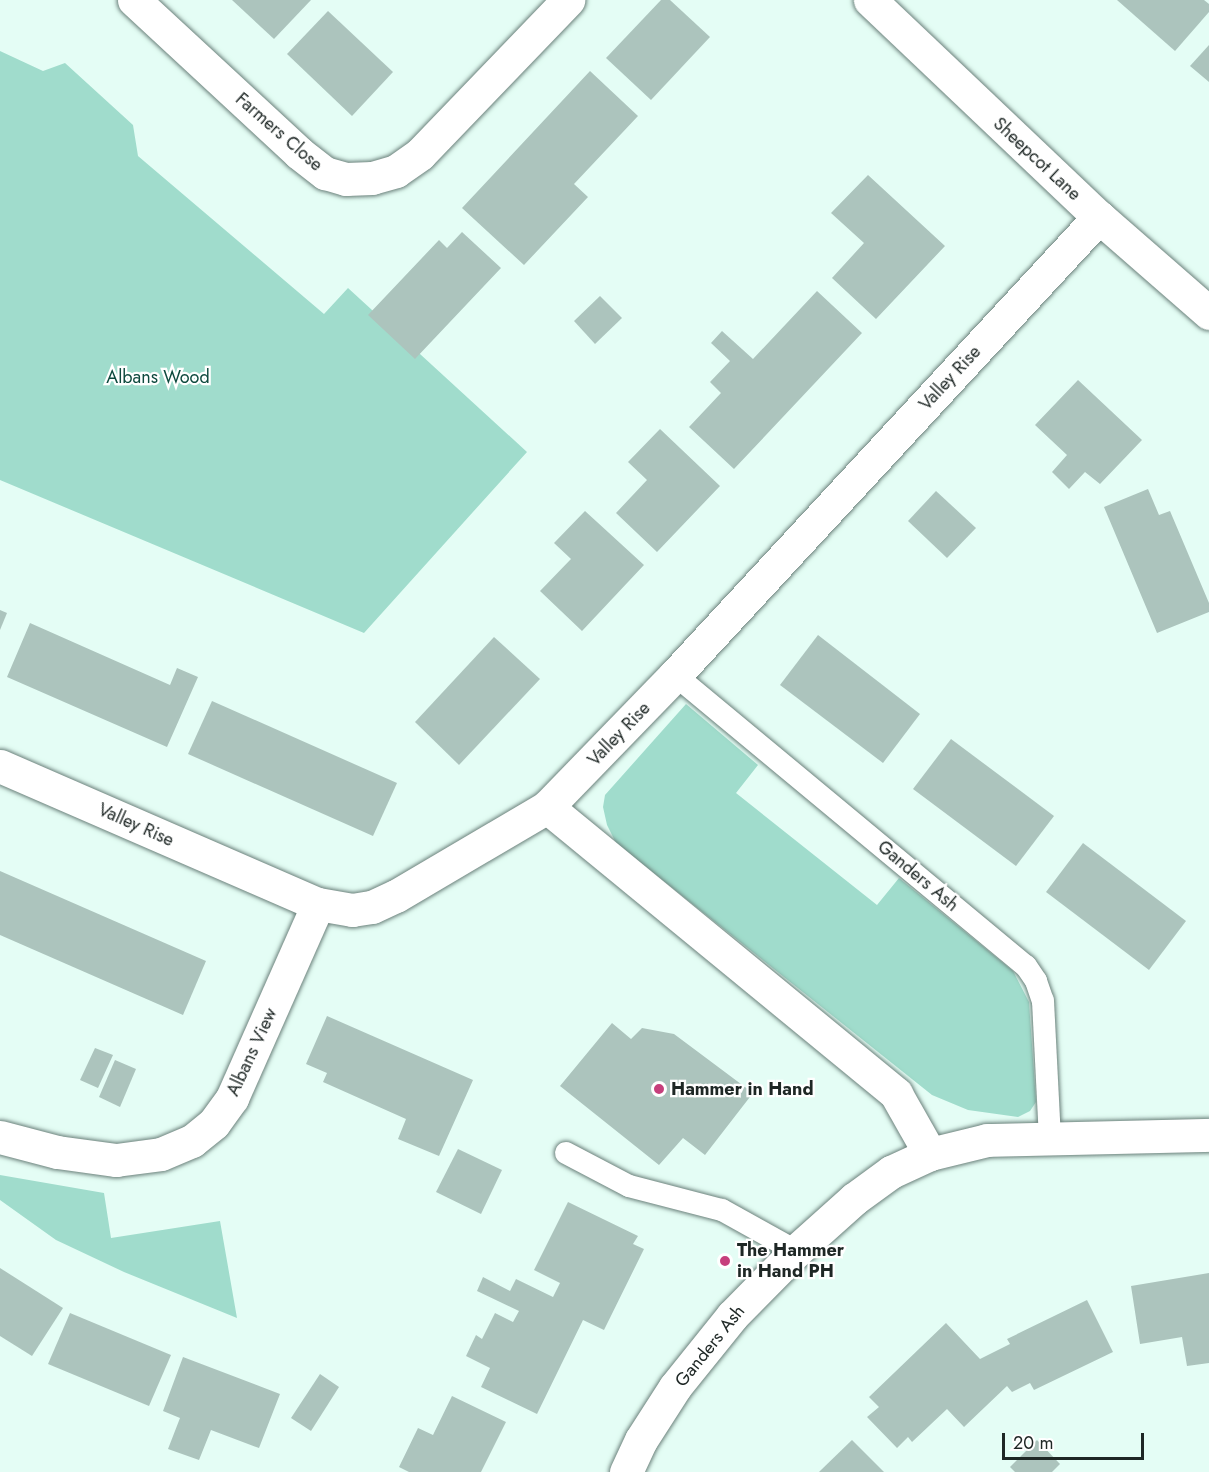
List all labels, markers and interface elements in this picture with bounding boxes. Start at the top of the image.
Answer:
street label: Farmers Close [231,88,327,176]
street label: Sheepcot Lane [989,113,1085,205]
street label: Valley Rise [915,341,985,415]
park label: Albans Wood [106,366,210,388]
street label: Valley Rise [583,698,655,770]
street label: Valley Rise [95,799,177,851]
street label: Ganders Ash [873,836,963,916]
street label: Albans View [222,1004,282,1100]
place label: Hammer in Hand [671,1078,814,1100]
marker: Hammer in Hand [652,1082,666,1096]
place label: The Hammer in Hand PH [737,1240,844,1282]
marker: The Hammer in Hand PH [718,1254,732,1268]
street label: Ganders Ash [670,1301,750,1391]
scale bar [1005,1421,1148,1459]
text: 20 m [1013,1430,1053,1456]

